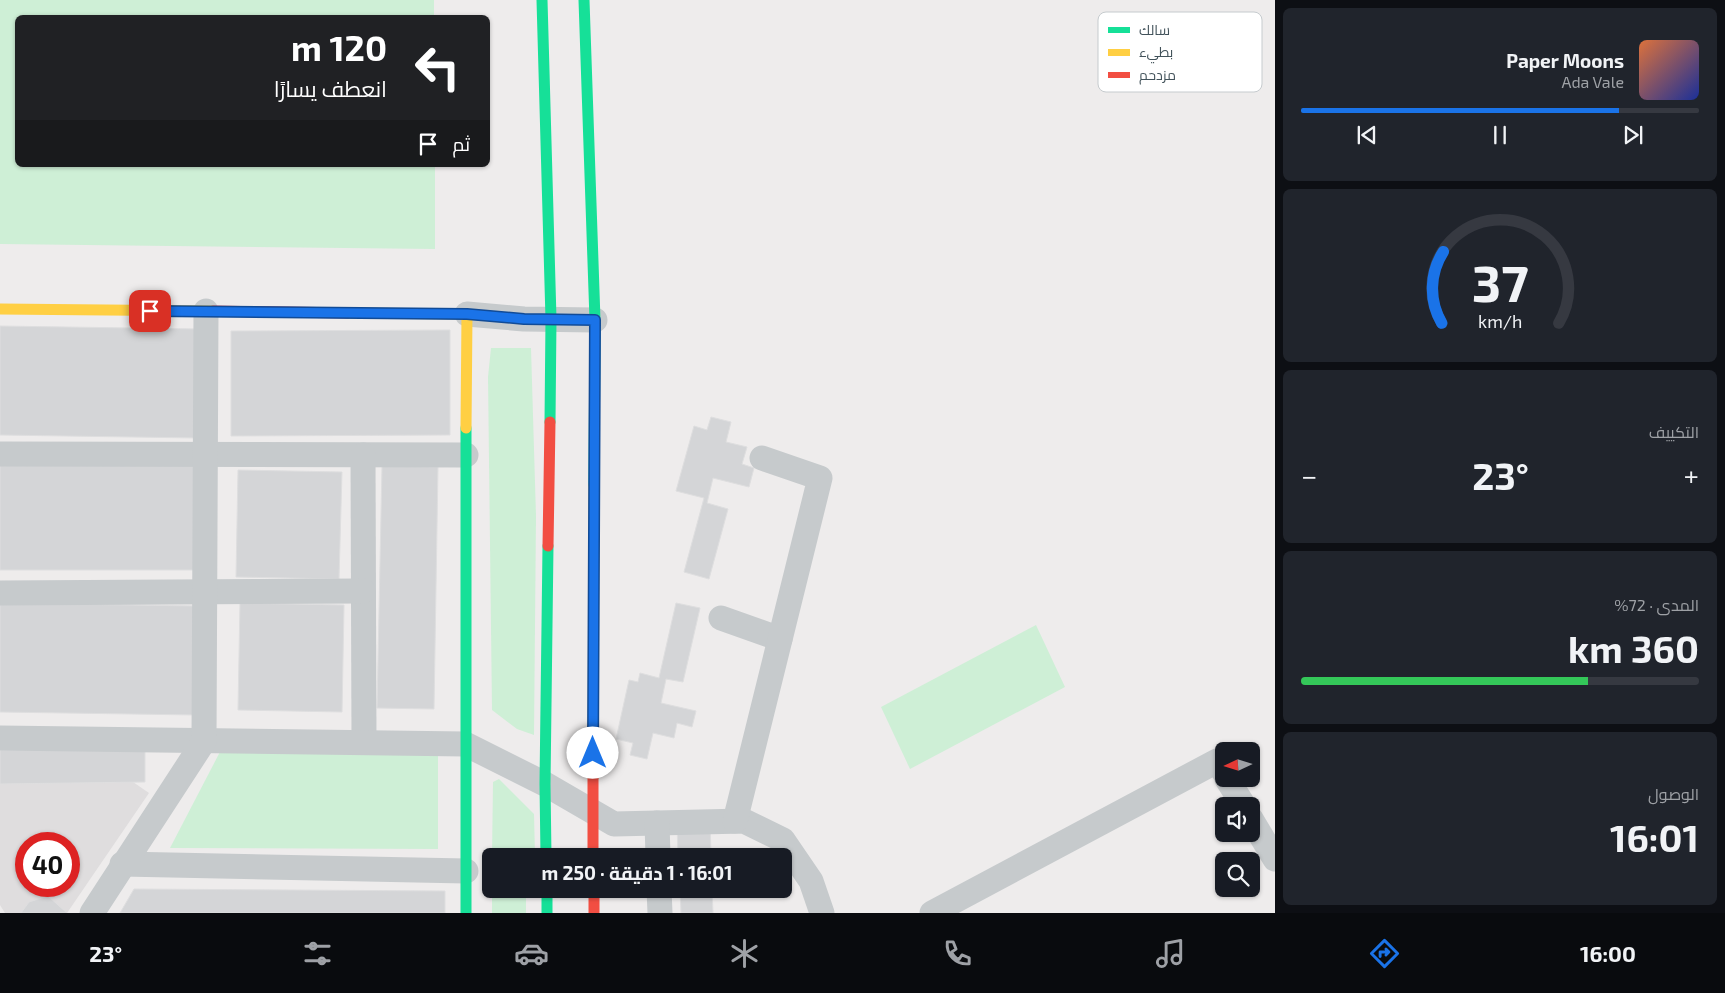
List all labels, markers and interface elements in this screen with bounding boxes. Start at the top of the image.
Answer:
legend [1098,12,1262,92]
text: سالك [1139,21,1170,38]
text: 120 m [291,26,387,68]
icon: left [405,35,470,100]
text: بطيء [1139,43,1173,64]
text: Paper Moons [1506,49,1624,72]
text: مزدحم [1139,66,1176,85]
text: Ada Vale [1561,72,1624,91]
text: انعطف يسارًا [274,75,387,101]
icon: previous [1353,121,1381,149]
icon: pause [1486,121,1514,149]
icon: next [1619,121,1647,149]
icon: arrive [414,130,442,158]
text: ثم [452,132,470,155]
text: 37 [1472,250,1528,312]
pin [129,290,171,332]
icon: arrive [136,297,164,325]
text: km/h [1478,310,1522,332]
text: التكييف [1649,422,1699,441]
text: 23° [1472,452,1529,498]
text: − [1301,458,1317,492]
text: + [1684,458,1699,492]
text: المدى · 72% [1614,595,1699,614]
text: 360 km [1568,625,1699,671]
position arrow [566,726,618,778]
north arrow [1215,742,1260,788]
map controls [1215,742,1260,897]
text: الوصول [1648,784,1699,803]
button: sound [1215,797,1260,842]
text: 16:01 [1610,814,1699,860]
speed limit sign: 40 [15,832,80,897]
button: search [1215,852,1260,897]
text: 16:01 · 1 دقيقة · 250 m [542,861,732,884]
icon: filters [300,936,335,971]
icon: car [514,936,549,971]
icon: climate [727,936,762,971]
icon: phone [940,936,975,971]
icon: music [1153,936,1188,971]
icon: directions [1367,936,1402,971]
text: 23° [89,940,122,966]
text: 16:00 [1580,940,1636,966]

